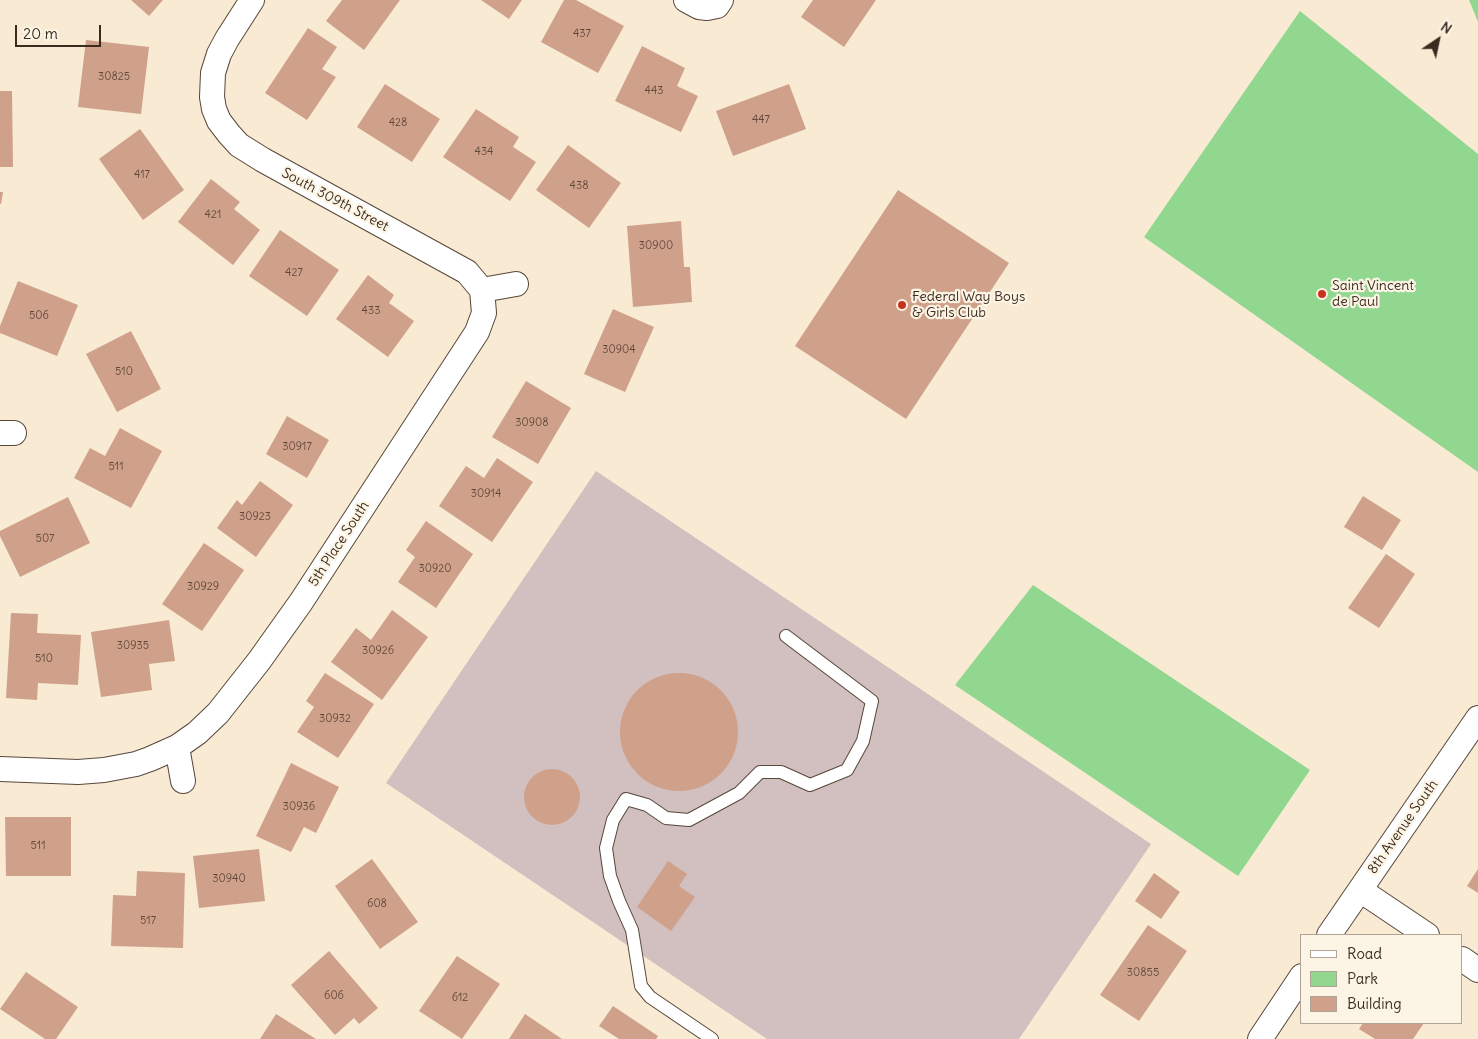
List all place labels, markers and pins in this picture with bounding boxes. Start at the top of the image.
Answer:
place label: Saint Vincent de Paul [1332,278,1414,310]
marker: Saint Vincent de Paul [1316,288,1328,300]
place label: Federal Way Boys & Girls Club [912,289,1025,322]
marker: Federal Way Boys & Girls Club [896,299,908,311]

